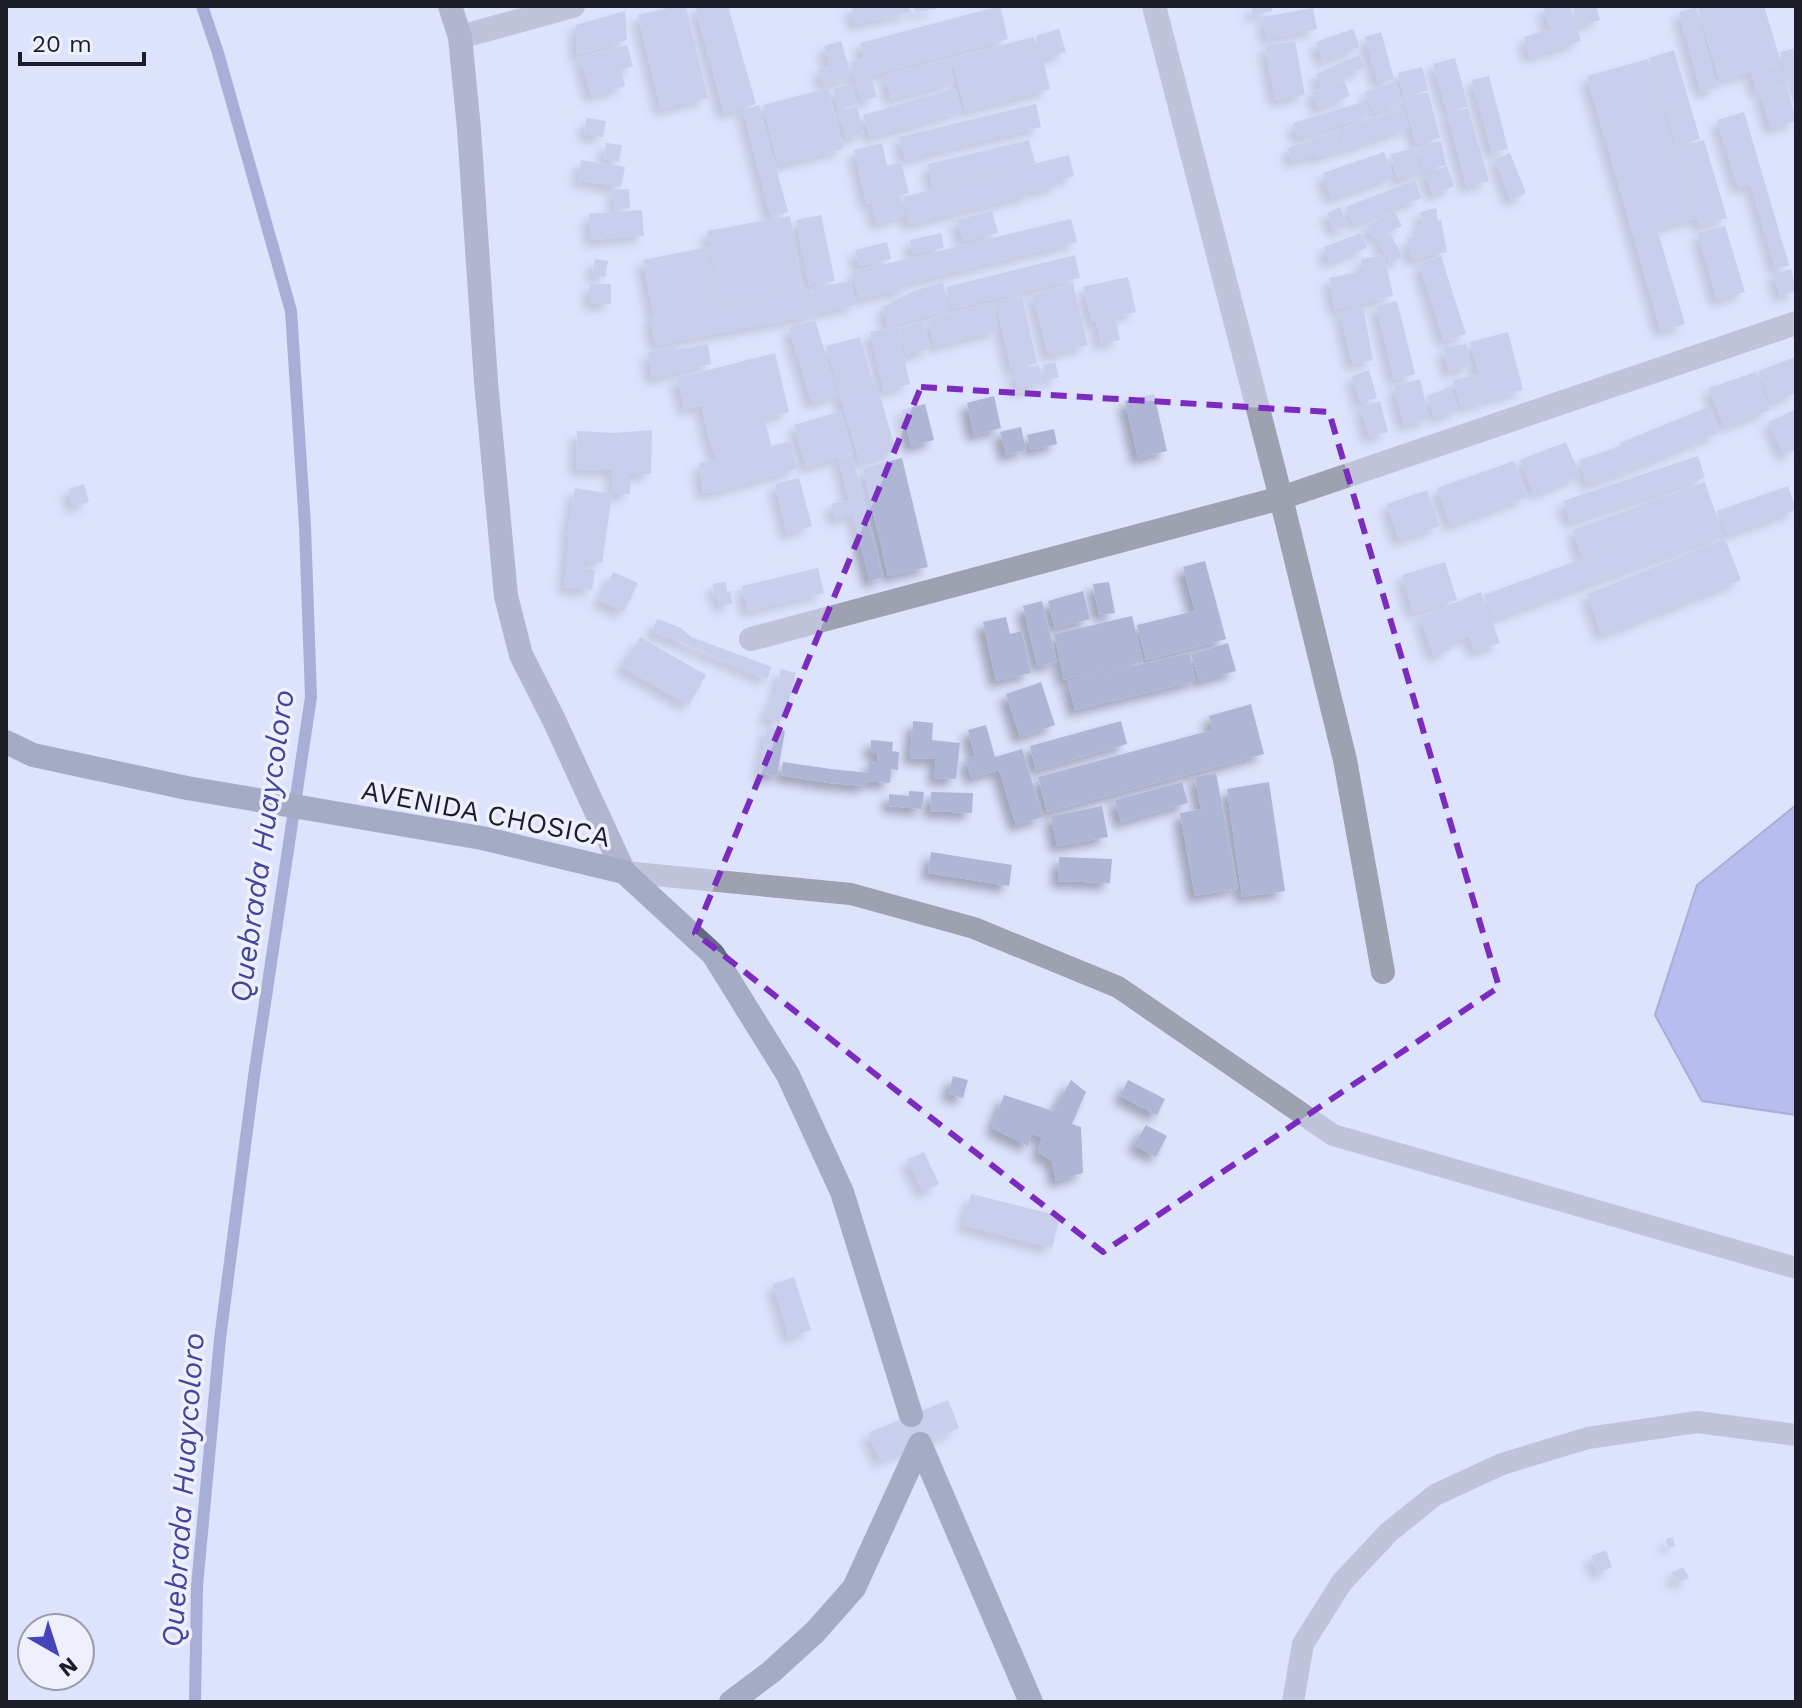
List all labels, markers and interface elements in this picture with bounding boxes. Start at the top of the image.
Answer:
scale bar [20,16,144,66]
text: 20 m [32,30,92,58]
water label: Quebrada Huaycoloro [222,687,301,1005]
street label: AVENIDA CHOSICA [359,773,613,854]
water label: Quebrada Huaycoloro [154,1331,211,1649]
north arrow [16,1612,96,1692]
text: N [54,1652,82,1682]

